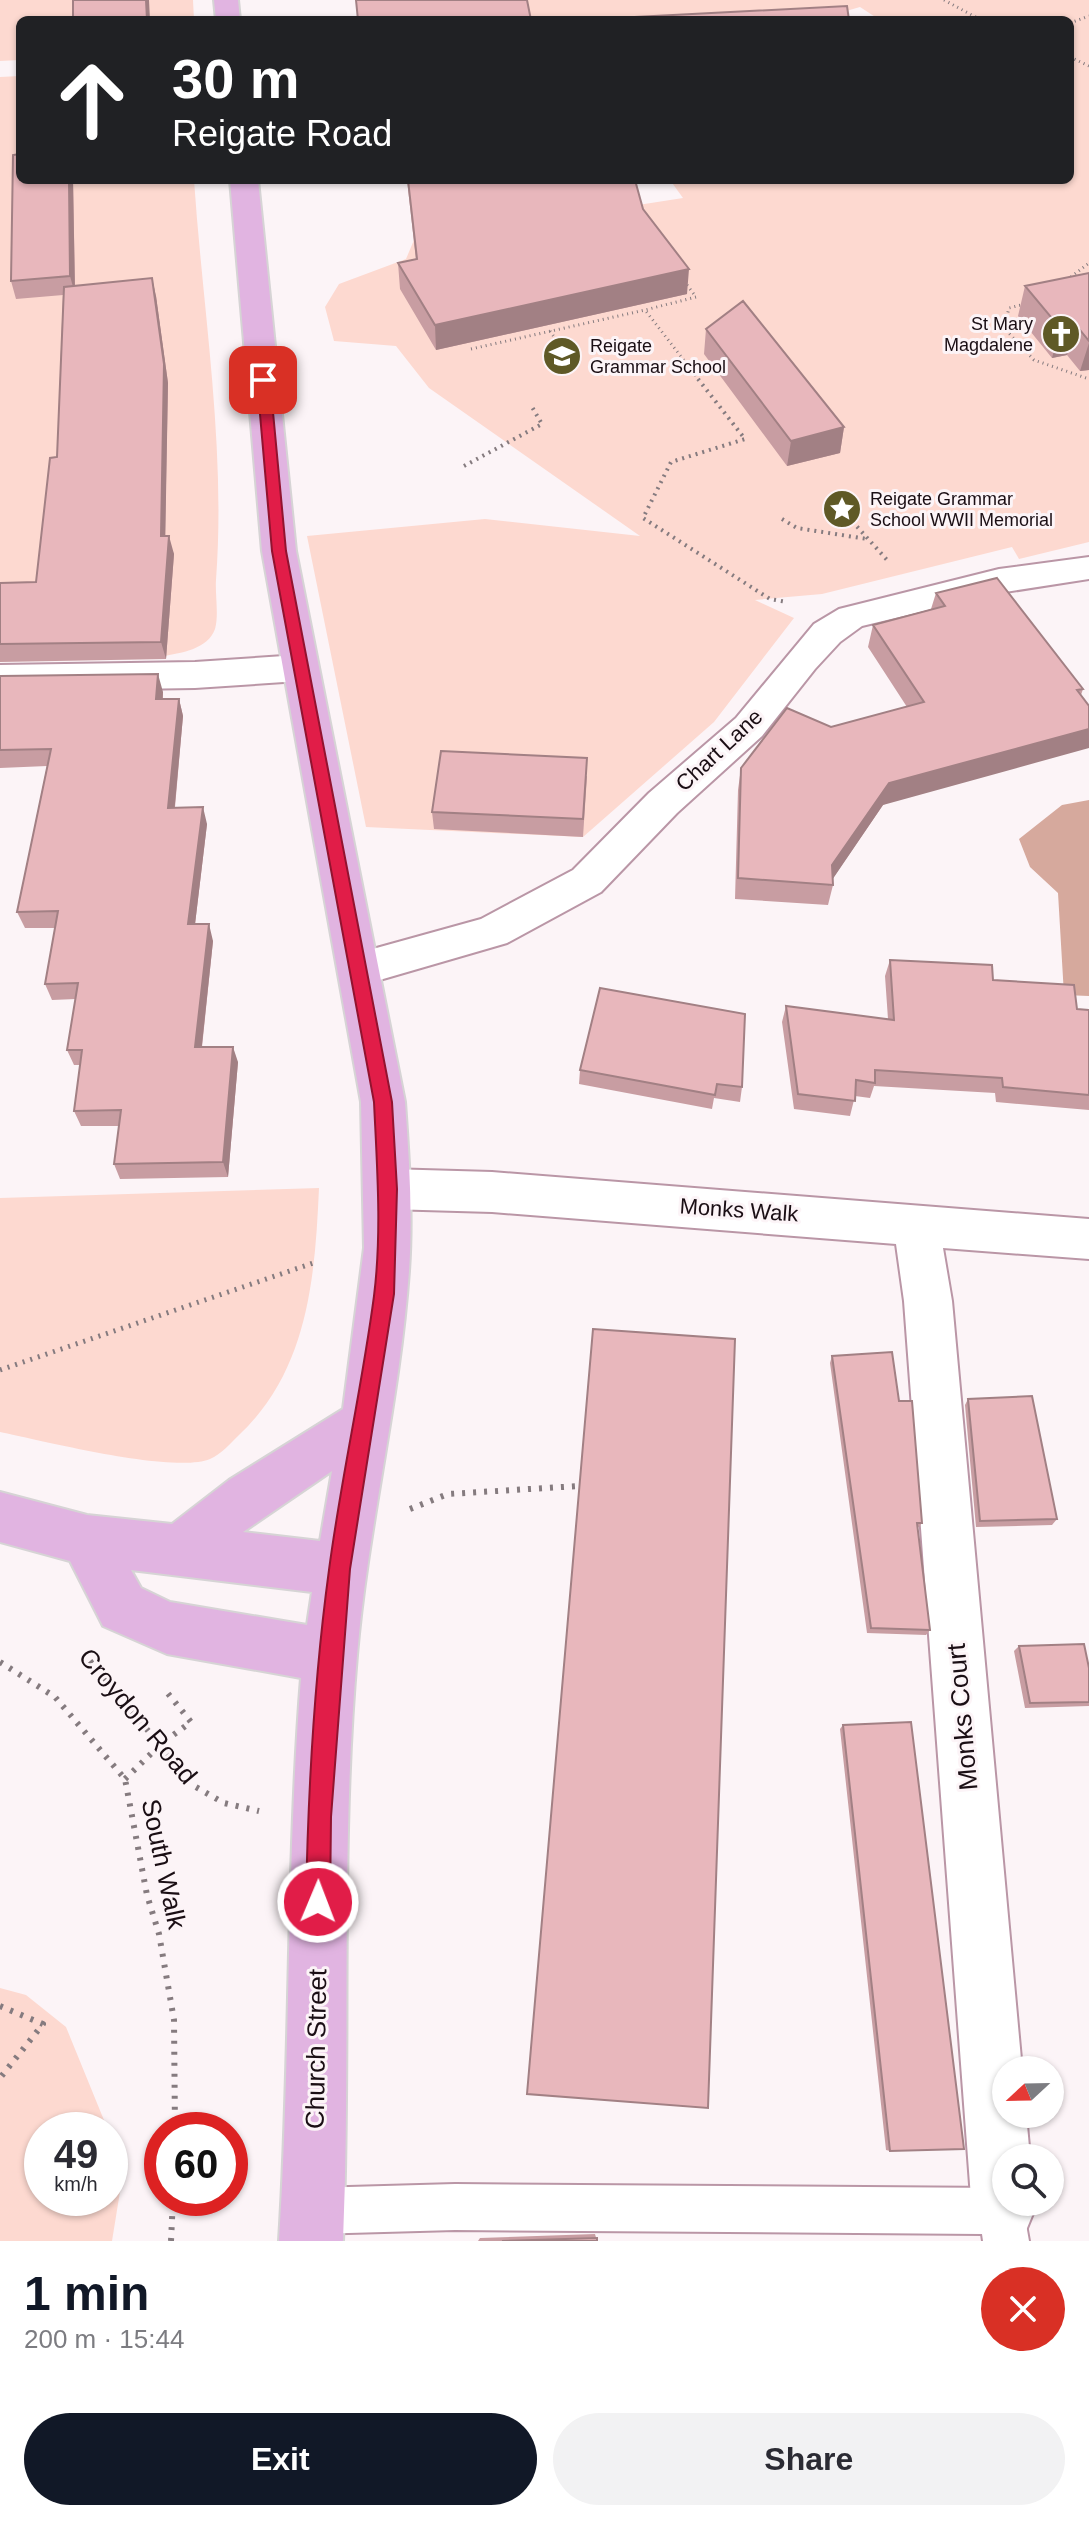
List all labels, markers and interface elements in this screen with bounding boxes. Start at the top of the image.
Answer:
text: 30 m [172,47,300,110]
icon: ahead [40,48,144,152]
text: Reigate Road [172,113,392,154]
church icon: St Mary Magdalene [1040,313,1082,355]
place label: St Mary Magdalene [944,314,1033,355]
school or university icon: Reigate Grammar School [541,335,583,377]
place label: Reigate Grammar School [590,336,726,377]
pin [229,346,297,414]
icon: arrive [241,358,285,402]
place icon: Reigate Grammar School WWII Memorial [821,488,863,530]
place label: Reigate Grammar School WWII Memorial [870,489,1053,530]
street label: Chart Lane [671,704,767,796]
street label: Monks Walk [679,1193,800,1227]
street label: Croydon Road [73,1642,203,1790]
street label: Monks Court [941,1642,983,1792]
street label: South Walk [136,1796,193,1933]
position arrow [276,1860,360,1944]
street label: Church Street [300,1968,332,2129]
north arrow [992,2056,1064,2128]
map controls [992,2056,1064,2216]
speed limit sign: 60 [144,2112,248,2216]
text: 49 [54,2132,98,2176]
button: search [992,2144,1064,2216]
text: km/h [54,2173,98,2195]
text: 1 min [24,2267,149,2320]
button: close [981,2267,1065,2351]
text: 200 m · 15:44 [24,2324,184,2354]
button: Exit [24,2413,537,2505]
button: Share [553,2413,1065,2505]

